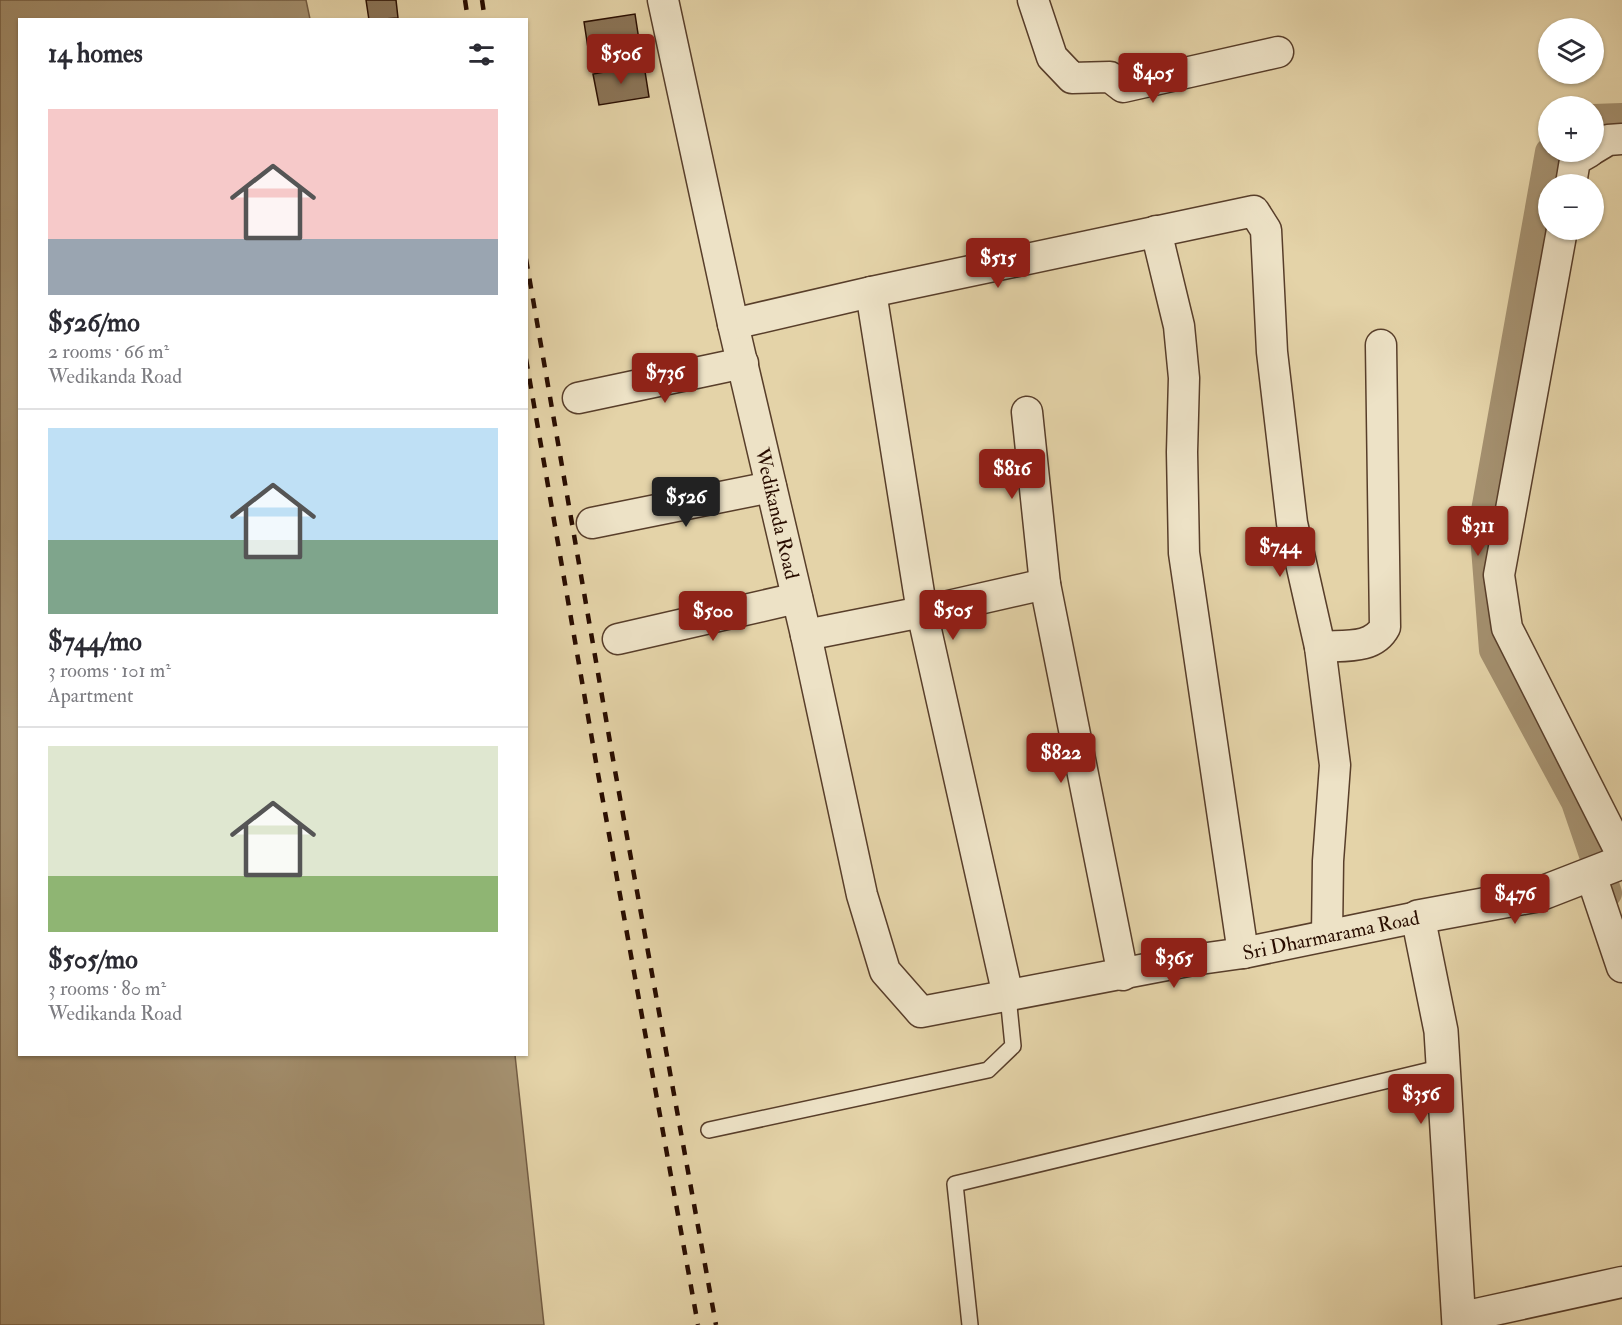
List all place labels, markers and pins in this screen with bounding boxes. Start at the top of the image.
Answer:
pin: $506 [585,34,657,85]
pin: $405 [1117,53,1189,104]
pin: $515 [962,238,1034,289]
pin: $736 [629,353,701,404]
pin: $816 [976,449,1048,500]
pin: $526 [650,477,722,528]
pin: $311 [1442,506,1514,557]
pin: $744 [1244,527,1316,578]
pin: $505 [917,590,989,641]
pin: $500 [677,591,749,642]
pin: $822 [1025,733,1097,784]
pin: $476 [1479,874,1551,925]
pin: $365 [1138,938,1210,989]
pin: $356 [1385,1074,1457,1125]

